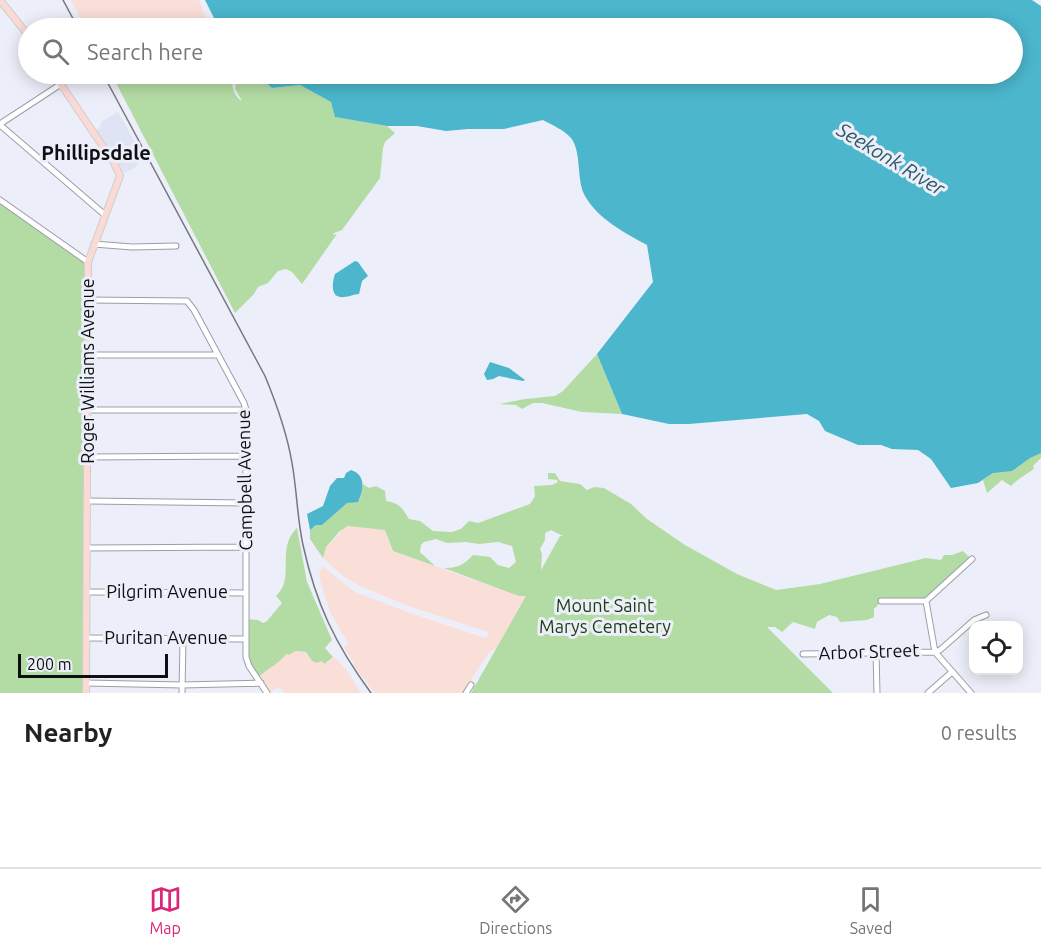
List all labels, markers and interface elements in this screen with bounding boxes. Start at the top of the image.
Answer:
search box [18,18,1023,84]
icon: search [39,35,72,68]
text: Search here [87,39,203,64]
water label: Seekonk River [832,117,950,200]
district label: Phillipsdale [41,141,151,164]
street label: Roger Williams Avenue [77,278,97,464]
street label: Campbell Avenue [233,409,255,551]
street label: Pilgrim Avenue [106,581,228,601]
park label: Mount Saint Marys Cemetery [539,595,671,636]
map controls [969,621,1023,675]
button: locate [969,621,1023,675]
street label: Puritan Avenue [104,627,228,647]
street label: Arbor Street [818,639,920,663]
scale bar [18,651,168,678]
text: 200 m [27,655,72,673]
text: Nearby [24,718,112,747]
text: 0 results [941,721,1017,744]
tab: Map [149,883,182,937]
tab: Directions [479,883,552,937]
tab: Saved [850,883,892,937]

